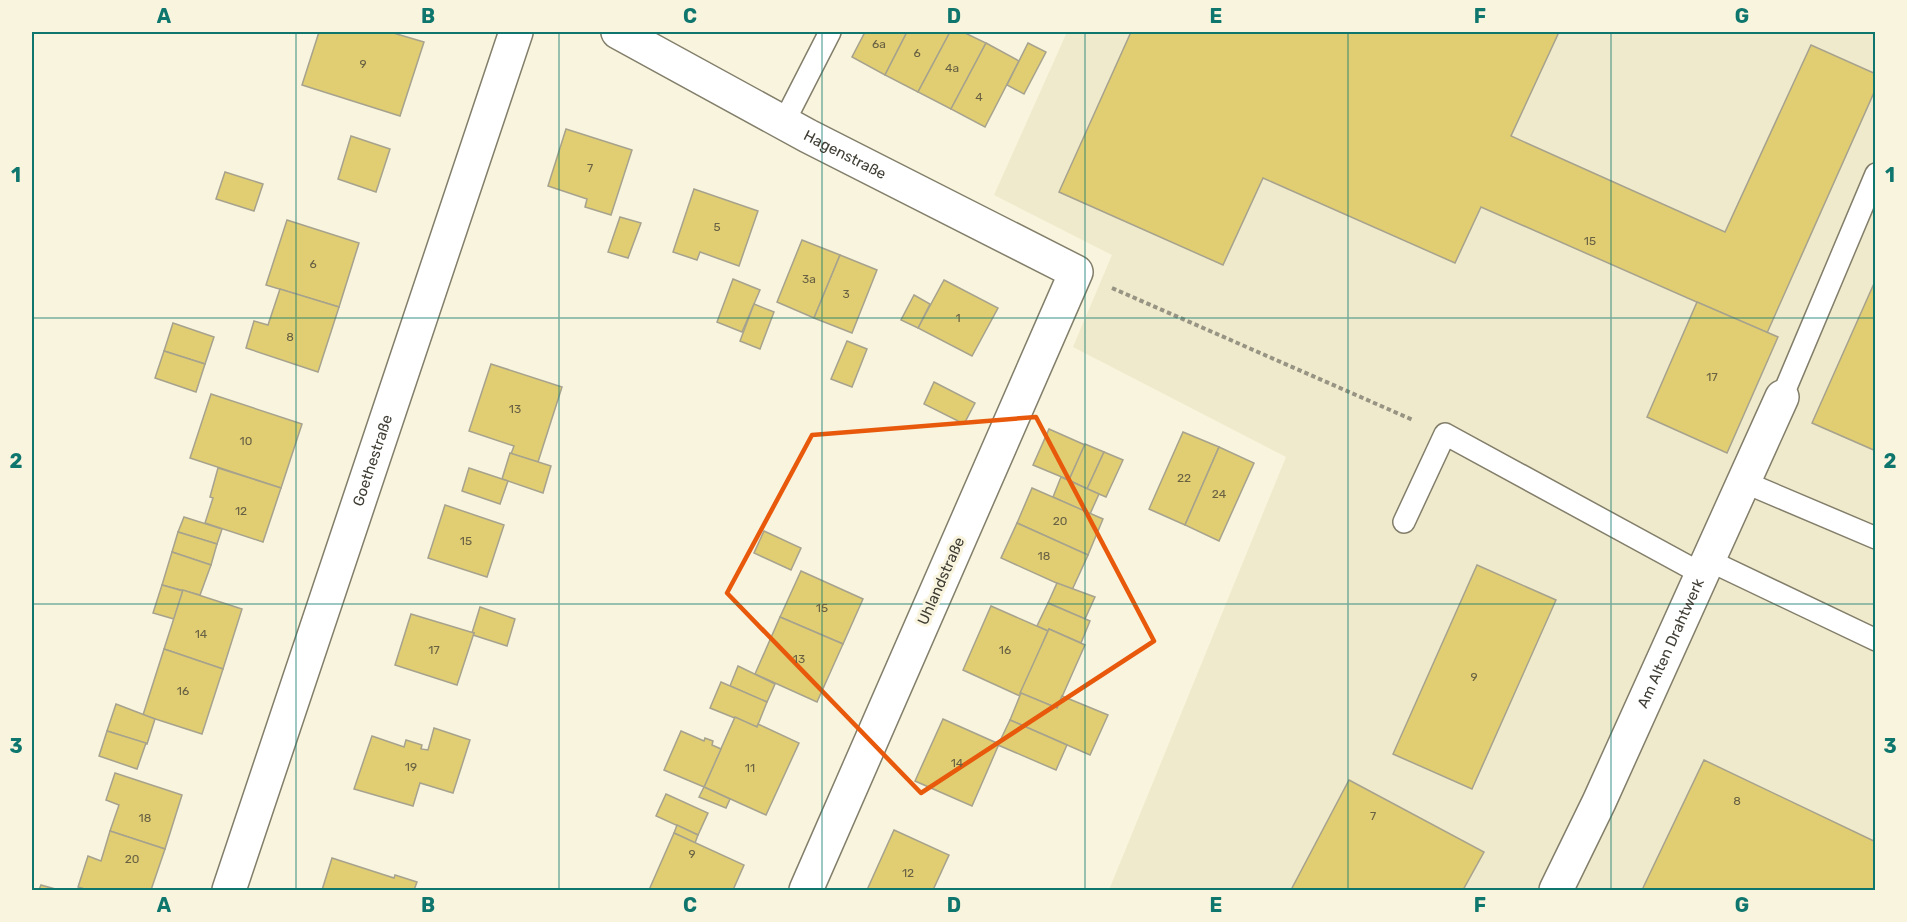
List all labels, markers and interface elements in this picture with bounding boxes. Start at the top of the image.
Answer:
text: A [157,4,172,28]
text: B [421,4,435,28]
text: C [683,4,697,28]
text: D [947,4,961,28]
text: E [1210,4,1222,28]
text: F [1474,4,1486,28]
text: G [1735,4,1749,28]
house number: 6a [872,37,886,51]
house number: 6 [913,46,921,60]
house number: 9 [359,57,367,71]
house number: 4a [945,61,959,75]
house number: 4 [975,90,983,104]
street label: Hagenstraße [801,126,889,183]
house number: 7 [587,161,593,175]
text: 1 [11,163,21,187]
text: 1 [1885,163,1895,187]
house number: 5 [713,220,721,234]
house number: 15 [1584,234,1596,248]
house number: 6 [309,257,317,271]
house number: 3a [802,272,816,286]
house number: 3 [842,287,850,301]
house number: 1 [955,311,961,325]
house number: 8 [286,330,294,344]
house number: 17 [1706,370,1718,384]
house number: 13 [509,402,521,416]
street label: Goethestraße [349,412,396,508]
house number: 10 [240,434,252,448]
text: 2 [10,449,23,473]
text: 2 [1884,449,1897,473]
house number: 22 [1177,471,1191,485]
house number: 24 [1212,487,1227,501]
house number: 12 [235,504,247,518]
house number: 20 [1053,514,1067,528]
house number: 15 [460,534,472,548]
street label: Uhlandstraße [914,534,968,628]
house number: 18 [1038,549,1050,563]
street label: Am Alten Drahtwerk [1634,576,1708,711]
house number: 15 [816,601,828,615]
house number: 14 [195,627,208,641]
house number: 17 [428,643,440,657]
house number: 16 [999,643,1011,657]
house number: 13 [793,652,805,666]
house number: 9 [1470,670,1478,684]
house number: 16 [177,684,189,698]
text: 3 [9,734,23,758]
text: 3 [1883,734,1897,758]
house number: 14 [951,756,964,770]
house number: 19 [405,760,417,774]
house number: 11 [745,761,755,775]
house number: 8 [1733,794,1741,808]
house number: 7 [1370,809,1376,823]
house number: 18 [139,811,151,825]
house number: 9 [688,847,696,861]
house number: 20 [125,852,139,866]
house number: 12 [902,866,914,880]
text: A [157,893,172,917]
text: B [421,893,435,917]
text: C [683,893,697,917]
text: D [947,893,961,917]
text: E [1210,893,1222,917]
text: F [1474,893,1486,917]
text: G [1735,893,1749,917]

